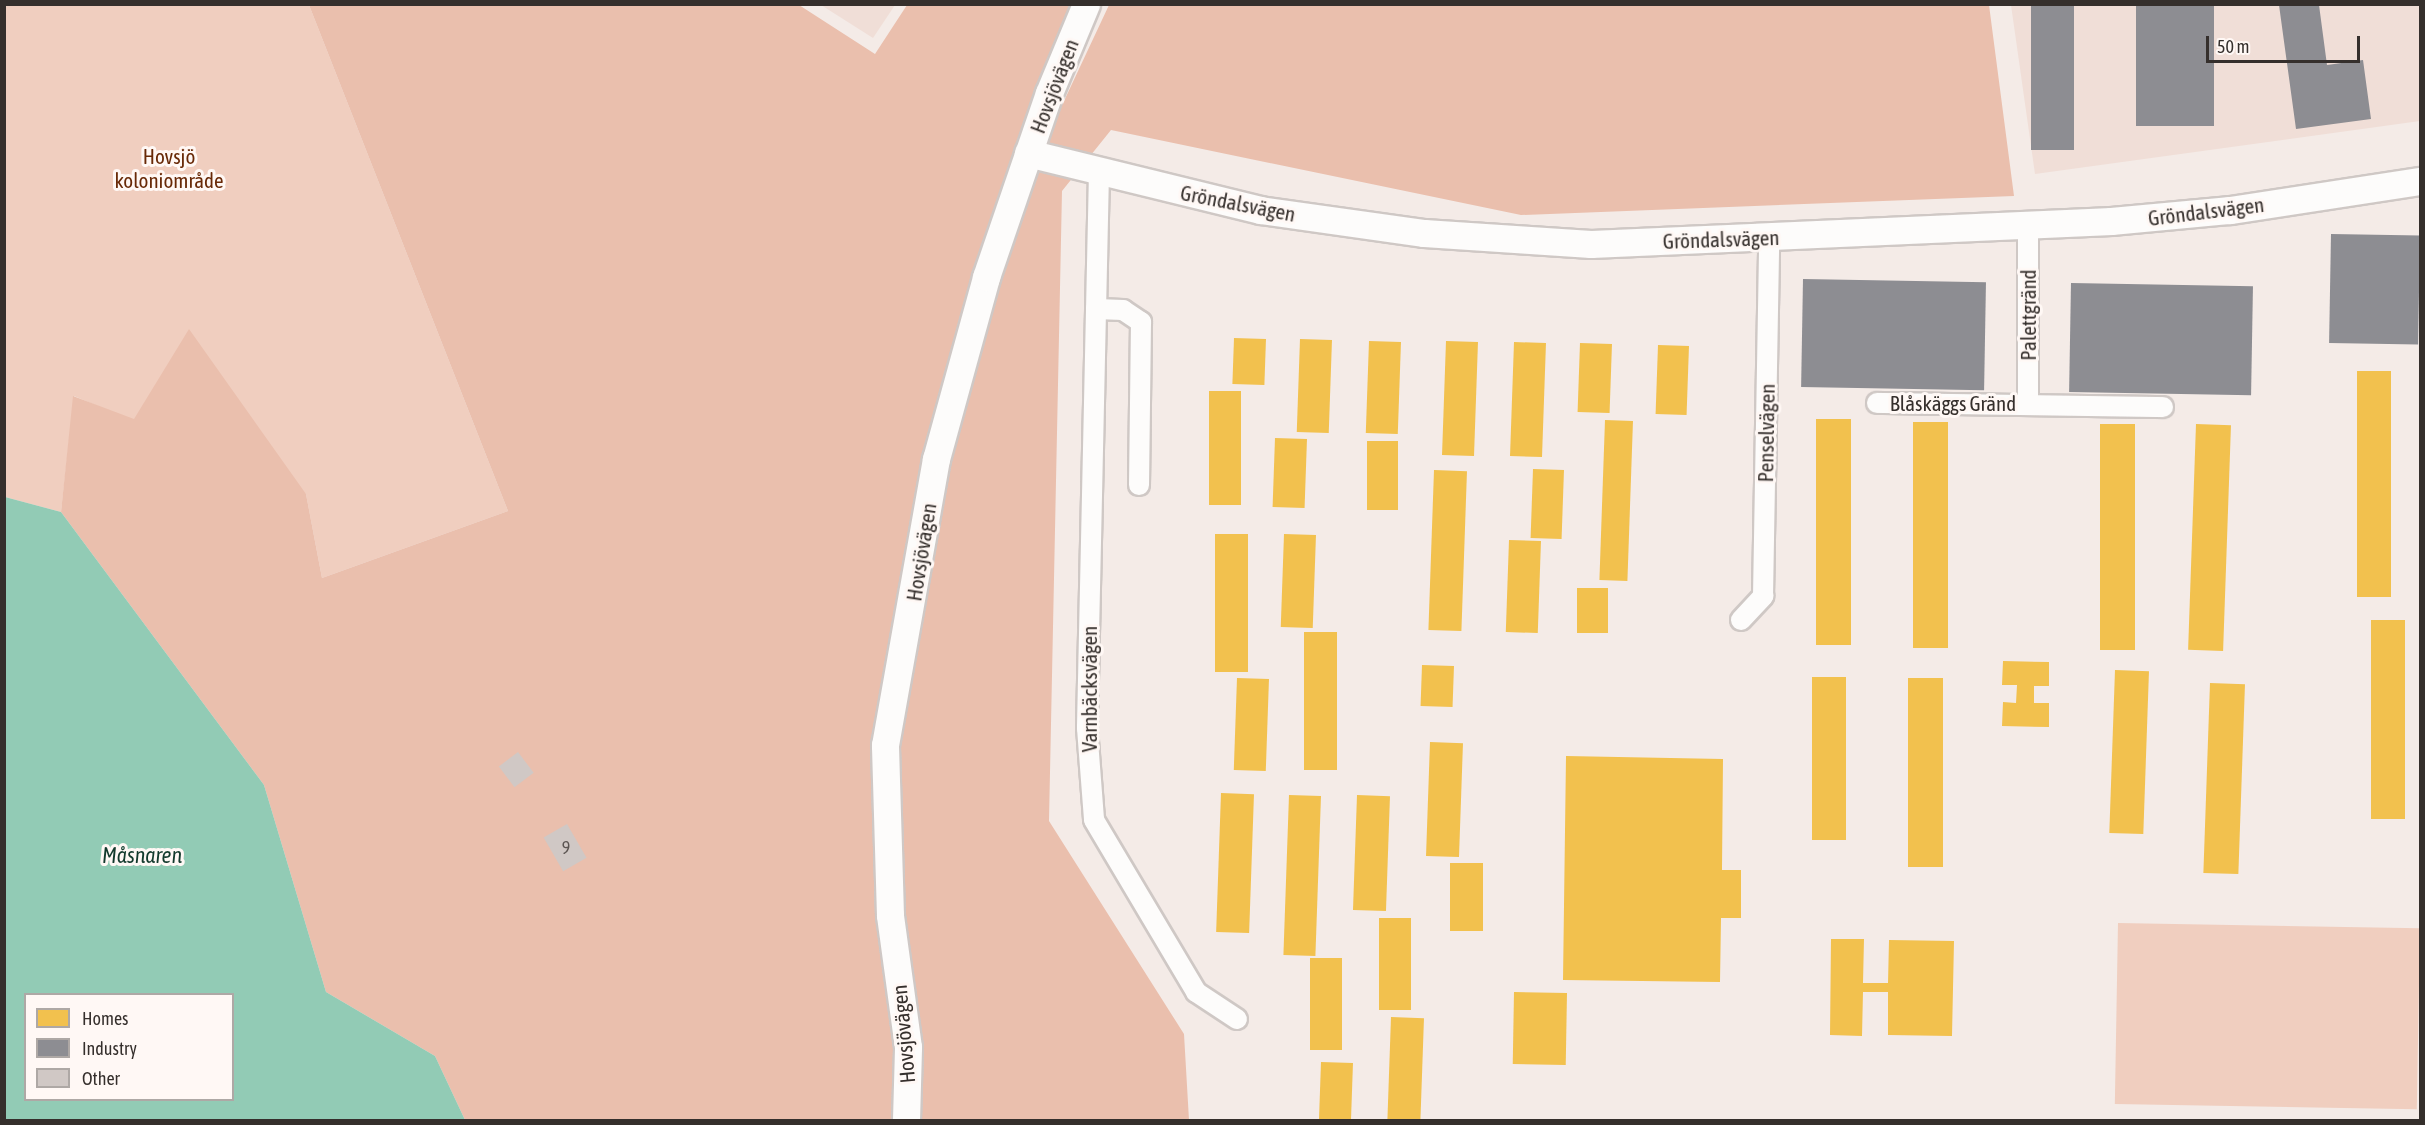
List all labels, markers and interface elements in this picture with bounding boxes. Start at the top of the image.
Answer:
scale bar [2209,24,2364,62]
street label: Hovsjövägen [1025,35,1083,137]
text: 50 m [2217,36,2249,57]
park label: Hovsjö koloniområde [115,143,223,193]
street label: Gröndalsvägen [1178,180,1298,226]
street label: Gröndalsvägen [2147,191,2265,231]
street label: Gröndalsvägen [1662,224,1780,254]
street label: Palettgränd [2015,269,2041,361]
street label: Penselvägen [1753,383,1779,483]
street label: Blåskäggs Gränd [1890,390,2016,416]
street label: Hovsjövägen [901,501,941,603]
street label: Varnbäcksvägen [1076,626,1102,752]
house number: 9 [562,837,570,859]
water label: Måsnaren [102,843,182,869]
street label: Hovsjövägen [886,984,920,1084]
legend [24,993,234,1101]
text: Homes [82,1008,128,1029]
text: Industry [82,1038,137,1059]
text: Other [82,1068,120,1089]

